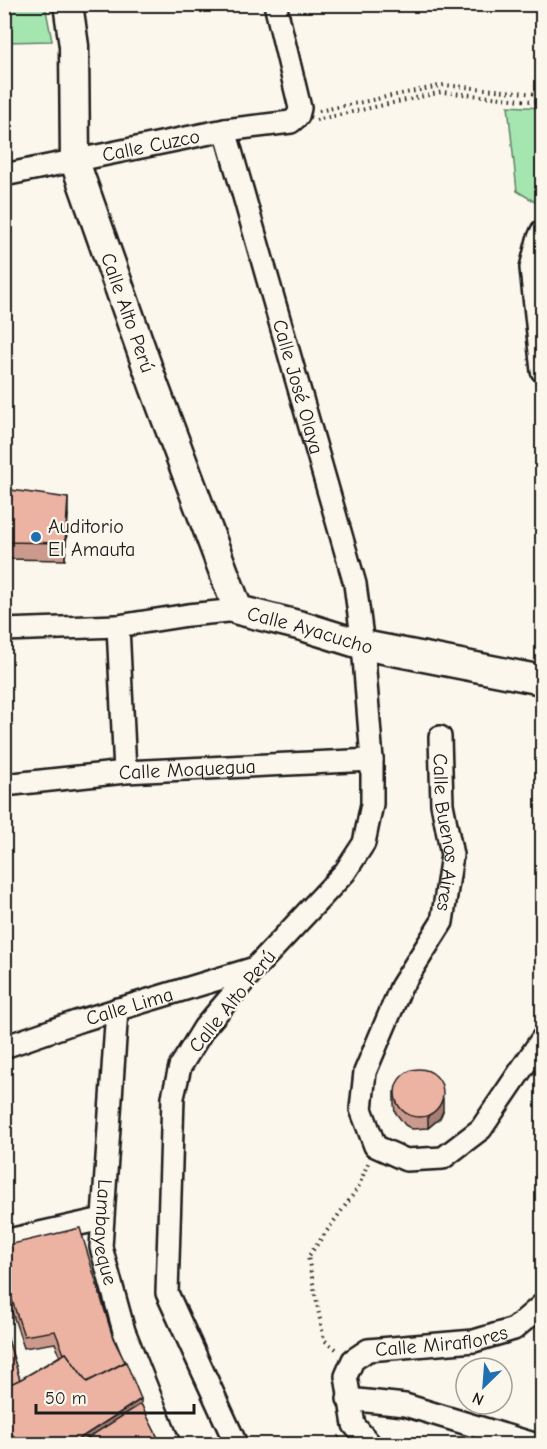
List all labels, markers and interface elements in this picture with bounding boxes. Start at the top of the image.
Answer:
street label: Calle Cuzco [100,124,202,167]
street label: Calle Alto Perú [96,250,159,375]
street label: Calle José Olaya [268,317,328,457]
place label: Auditorio El Amauta [48,515,135,561]
marker: Auditorio El Amauta [29,530,43,544]
street label: Calle Ayacucho [245,602,375,659]
street label: Calle Buenos Aires [428,753,463,913]
street label: Calle Moquegua [118,755,256,785]
street label: Calle Alto Perú [184,946,281,1057]
street label: Calle Lima [83,982,176,1030]
street label: Lambayeque [89,1178,122,1288]
street label: Calle Miraflores [374,1321,511,1361]
north arrow [454,1356,514,1416]
scale bar [36,1377,194,1415]
text: 50 m [45,1388,87,1409]
text: N [470,1388,487,1409]

